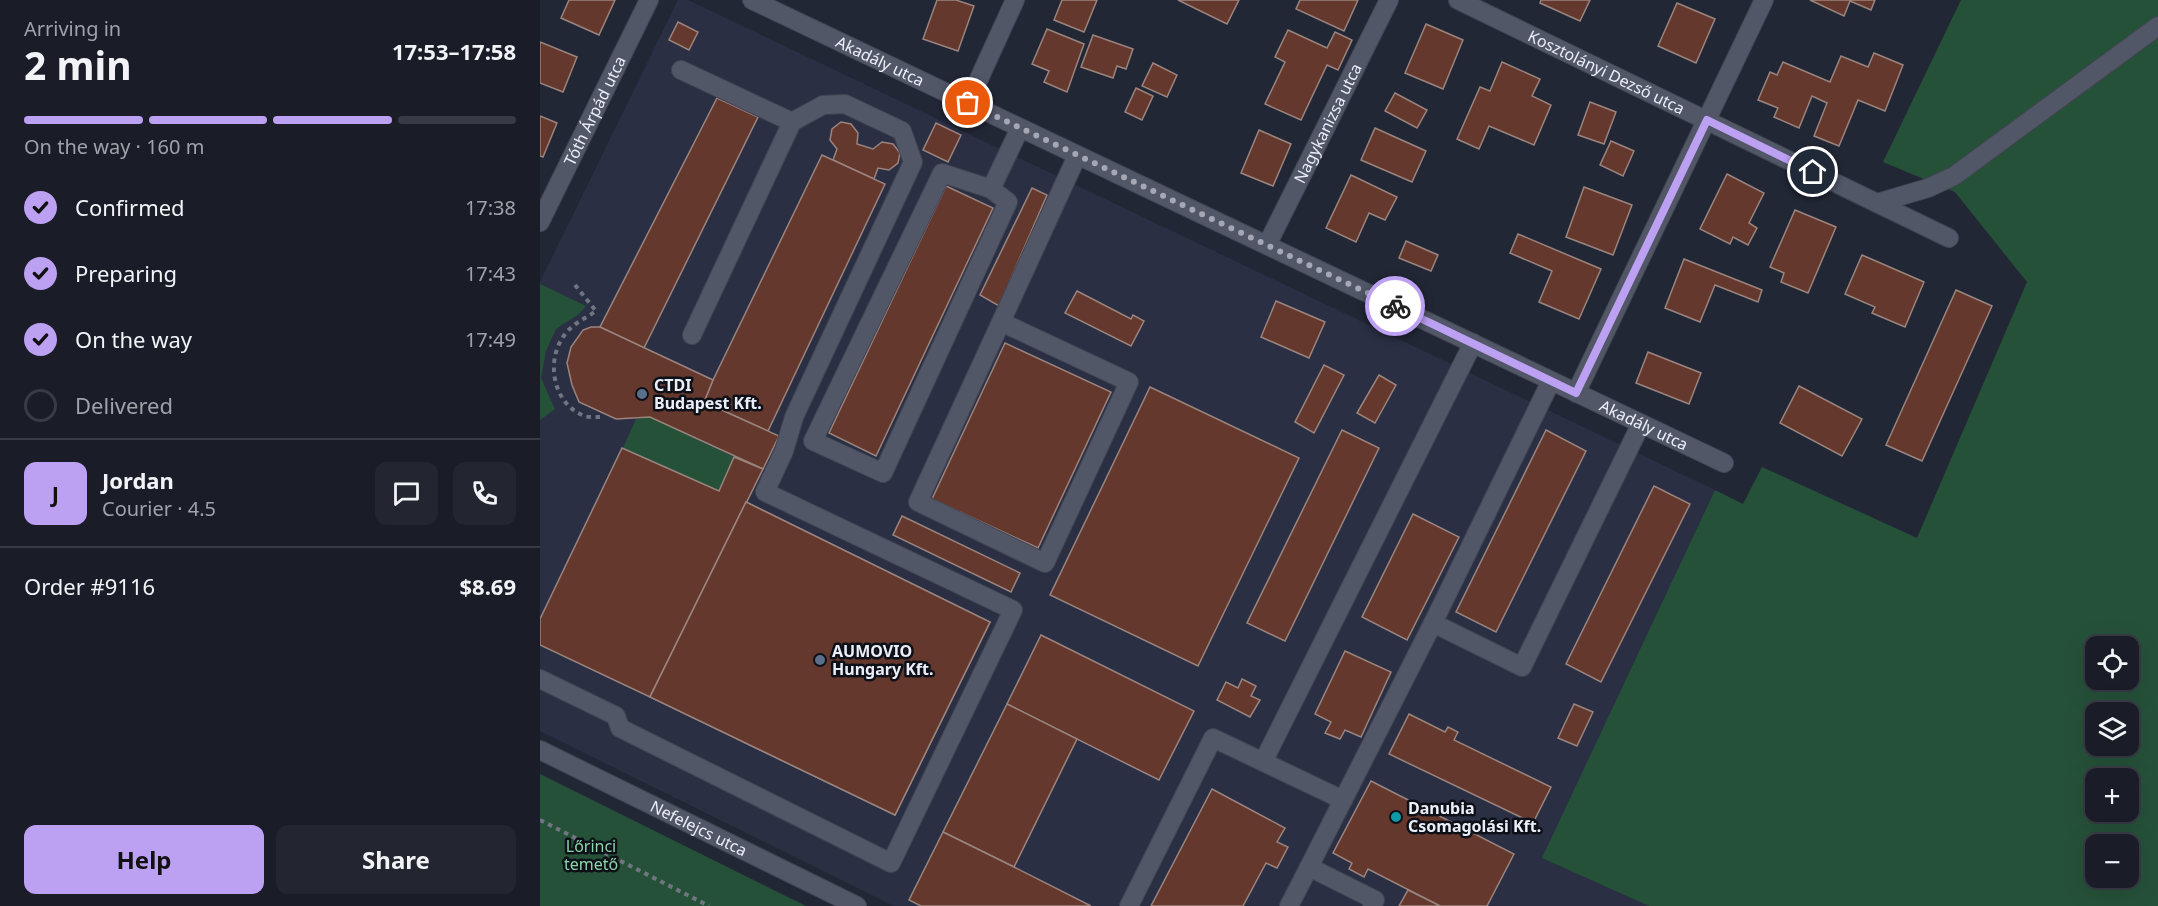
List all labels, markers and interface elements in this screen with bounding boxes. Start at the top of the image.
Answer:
text: Arriving in [24,15,121,42]
street label: Kosztolányi Dezső utca [1524,25,1689,119]
street label: Akadály utca [832,31,928,92]
text: 17:53–17:58 [392,36,516,66]
text: 2 min [24,38,131,91]
street label: Tóth Árpád utca [558,52,631,169]
street label: Nagykanizsa utca [1288,60,1367,187]
pin [942,77,993,128]
icon: bag [951,86,984,119]
text: On the way · 160 m [24,133,204,160]
pin [1787,146,1838,197]
icon: home [1796,155,1829,188]
icon: check [24,191,57,224]
text: Confirmed [75,192,185,222]
text: 17:38 [465,194,516,221]
icon: check [24,257,57,290]
text: Preparing [75,258,177,288]
text: 17:43 [465,260,516,287]
courier [1365,276,1425,336]
icon: bike [1379,290,1412,323]
icon: check [24,323,57,356]
text: On the way [75,324,192,354]
text: 17:49 [465,326,516,353]
place label: CTDI Budapest Kft. [654,374,762,414]
marker: CTDI Budapest Kft. [635,387,649,401]
text: Delivered [75,390,173,420]
street label: Akadály utca [1596,394,1692,455]
button: chat [375,462,438,525]
button: phone [453,462,516,525]
text: Jordan [102,465,174,495]
text: J [52,478,59,508]
text: Courier · 4.5 [102,495,216,522]
text: Order #9116 [24,571,155,601]
text: $8.69 [459,571,516,601]
map controls [2085,636,2139,888]
button: locate [2085,636,2139,690]
place label: AUMOVIO Hungary Kft. [832,640,933,680]
marker: AUMOVIO Hungary Kft. [813,653,827,667]
button: layers [2085,702,2139,756]
button: + [2085,768,2139,822]
street label: Nefelejcs utca [647,795,751,861]
place label: Danubia Csomagolási Kft. [1408,797,1541,837]
marker: Danubia Csomagolási Kft. [1389,810,1403,824]
button: Help [24,825,264,894]
button: Share [276,825,516,894]
button: − [2085,834,2139,888]
park label: Lőrinci temető [564,835,618,875]

